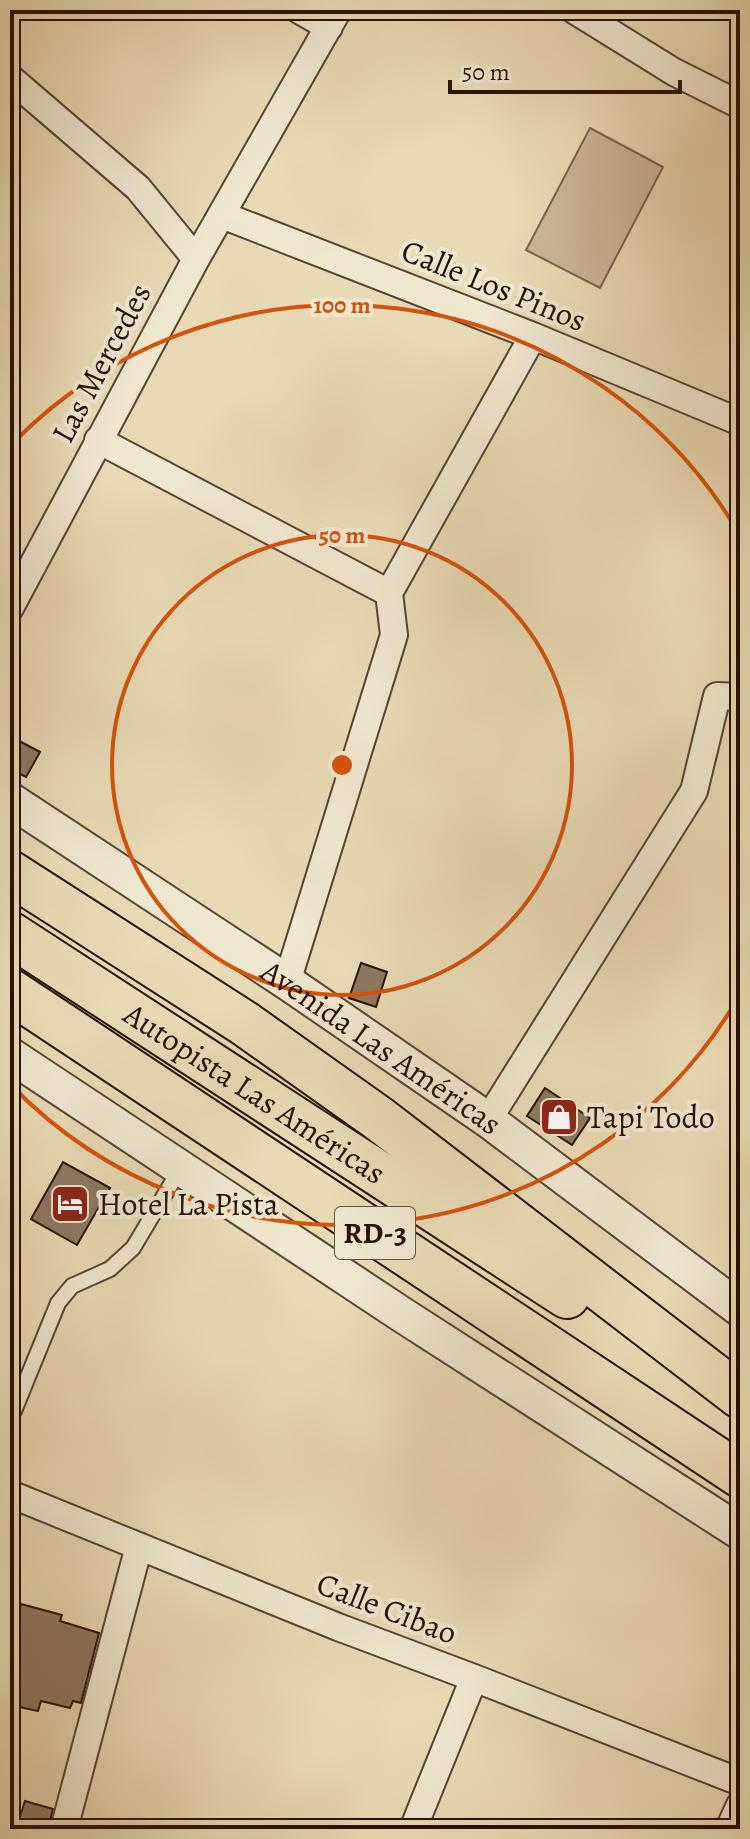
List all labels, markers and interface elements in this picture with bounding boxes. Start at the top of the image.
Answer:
scale bar [450,44,680,94]
text: 50 m [462,56,510,88]
street label: Calle Los Pinos [395,228,593,342]
street label: Las Mercedes [41,275,161,451]
text: 100 m [313,289,371,321]
text: 50 m [319,519,365,551]
centre of rings [328,751,356,779]
street label: Avenida Las Américas [252,948,511,1145]
street label: Autopista Las Américas [114,991,394,1194]
place label: Tapi Todo [587,1095,715,1139]
shop icon: Tapi Todo [538,1096,580,1138]
place label: Hotel La Pista [98,1182,279,1226]
hotel icon: Hotel La Pista [49,1183,91,1225]
road number: RD-3 [335,1207,415,1259]
street label: Calle Cibao [311,1561,463,1655]

